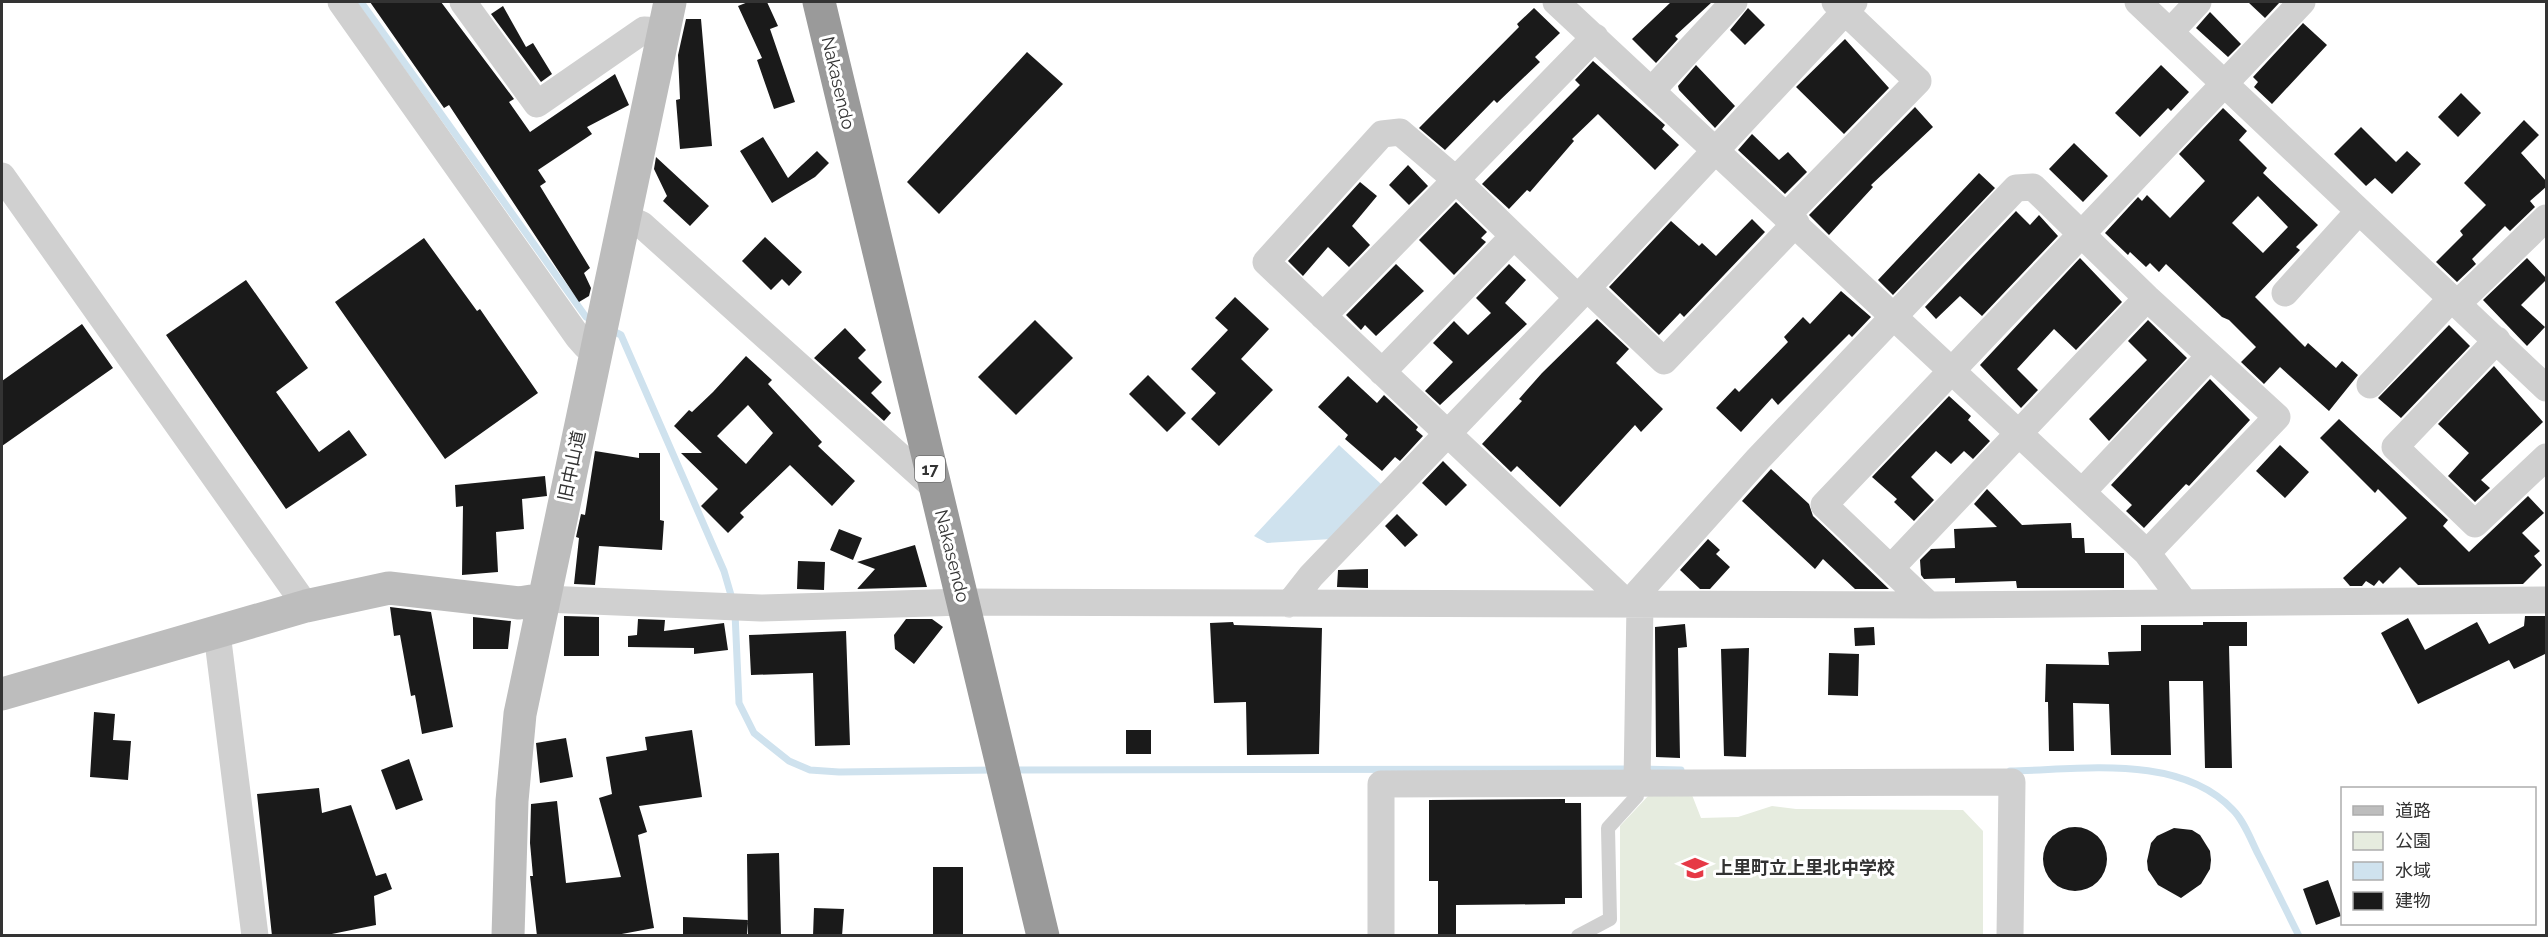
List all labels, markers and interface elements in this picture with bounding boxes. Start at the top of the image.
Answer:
street label: Nakasendo [818,34,859,132]
street label: 旧中山道 [554,428,589,503]
road number: 17 [915,456,945,482]
street label: Nakasendo [931,507,974,605]
legend [2341,787,2536,925]
text: 道路 [2395,800,2431,821]
text: 公園 [2395,830,2431,851]
school or university icon: 上里町立上里北中学校 [1680,853,1710,883]
place label: 上里町立上里北中学校 [1715,857,1895,878]
text: 水域 [2395,860,2431,881]
text: 建物 [2395,890,2431,911]

